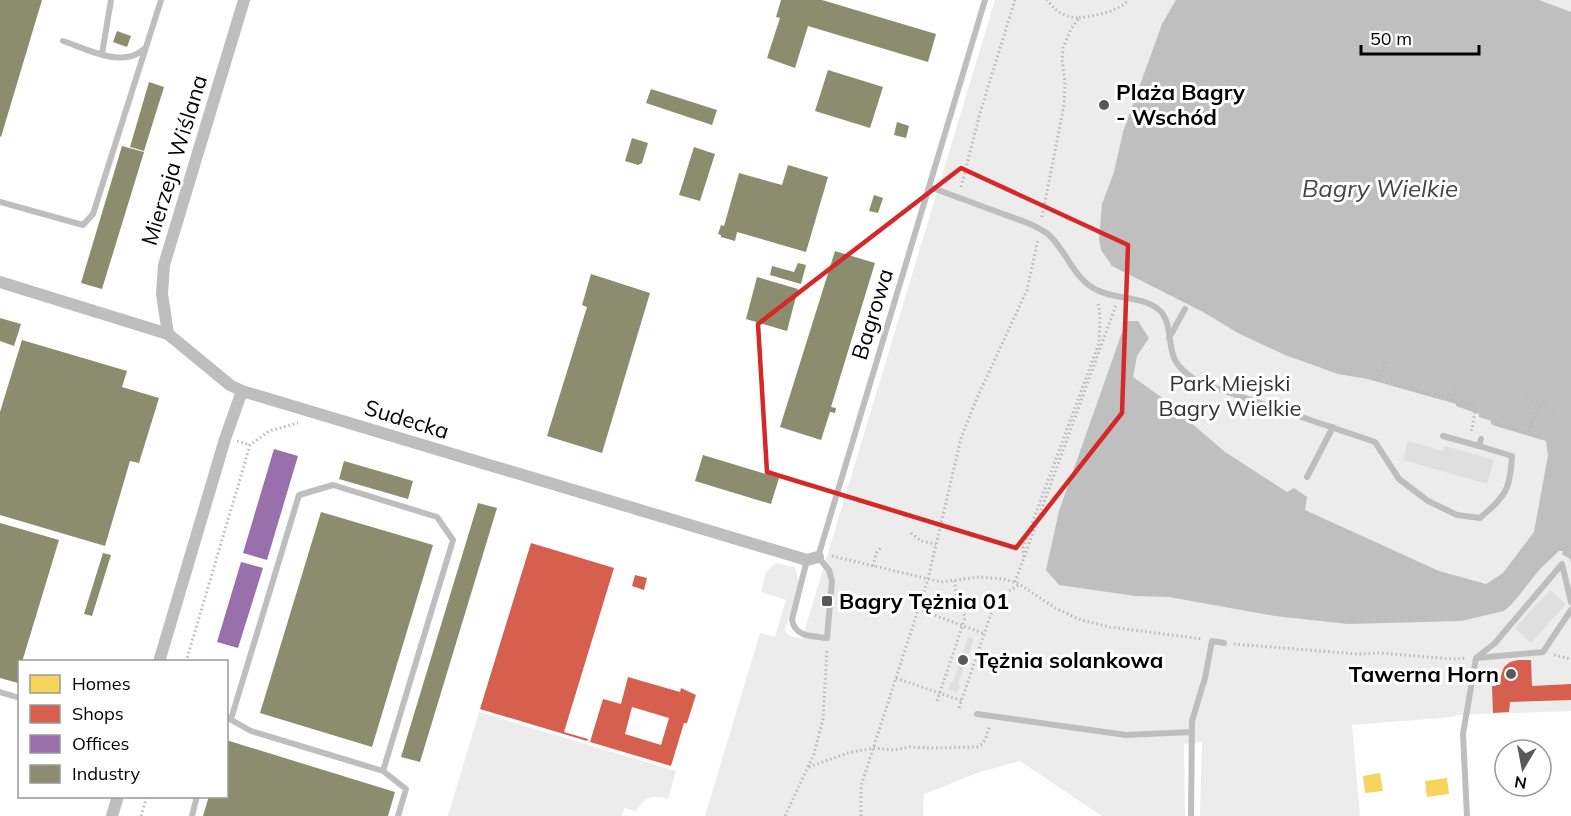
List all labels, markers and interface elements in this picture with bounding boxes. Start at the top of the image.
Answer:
scale bar [1361,18,1480,56]
text: 50 m [1370,27,1412,50]
street label: Mierzeja Wiślana [135,71,213,249]
place label: Plaża Bagry - Wschód [1116,78,1245,131]
marker: Plaża Bagry - Wschód [1097,98,1111,112]
water label: Bagry Wielkie [1302,173,1458,203]
street label: Bagrowa [845,265,899,363]
park label: Park Miejski Bagry Wielkie [1159,369,1301,422]
street label: Sudecka [361,393,453,445]
place label: Bagry Tężnia 01 [839,587,1009,615]
marker: Bagry Tężnia 01 [820,594,834,608]
place label: Tężnia solankowa [975,646,1163,674]
marker: Tężnia solankowa [956,653,970,667]
legend [18,660,228,798]
place label: Tawerna Horn [1349,660,1499,688]
marker: Tawerna Horn [1504,667,1518,681]
text: Homes [72,672,131,695]
text: Shops [72,702,124,725]
text: Offices [72,732,130,755]
north arrow [1493,738,1553,798]
text: Industry [72,762,141,785]
text: N [1513,772,1528,794]

